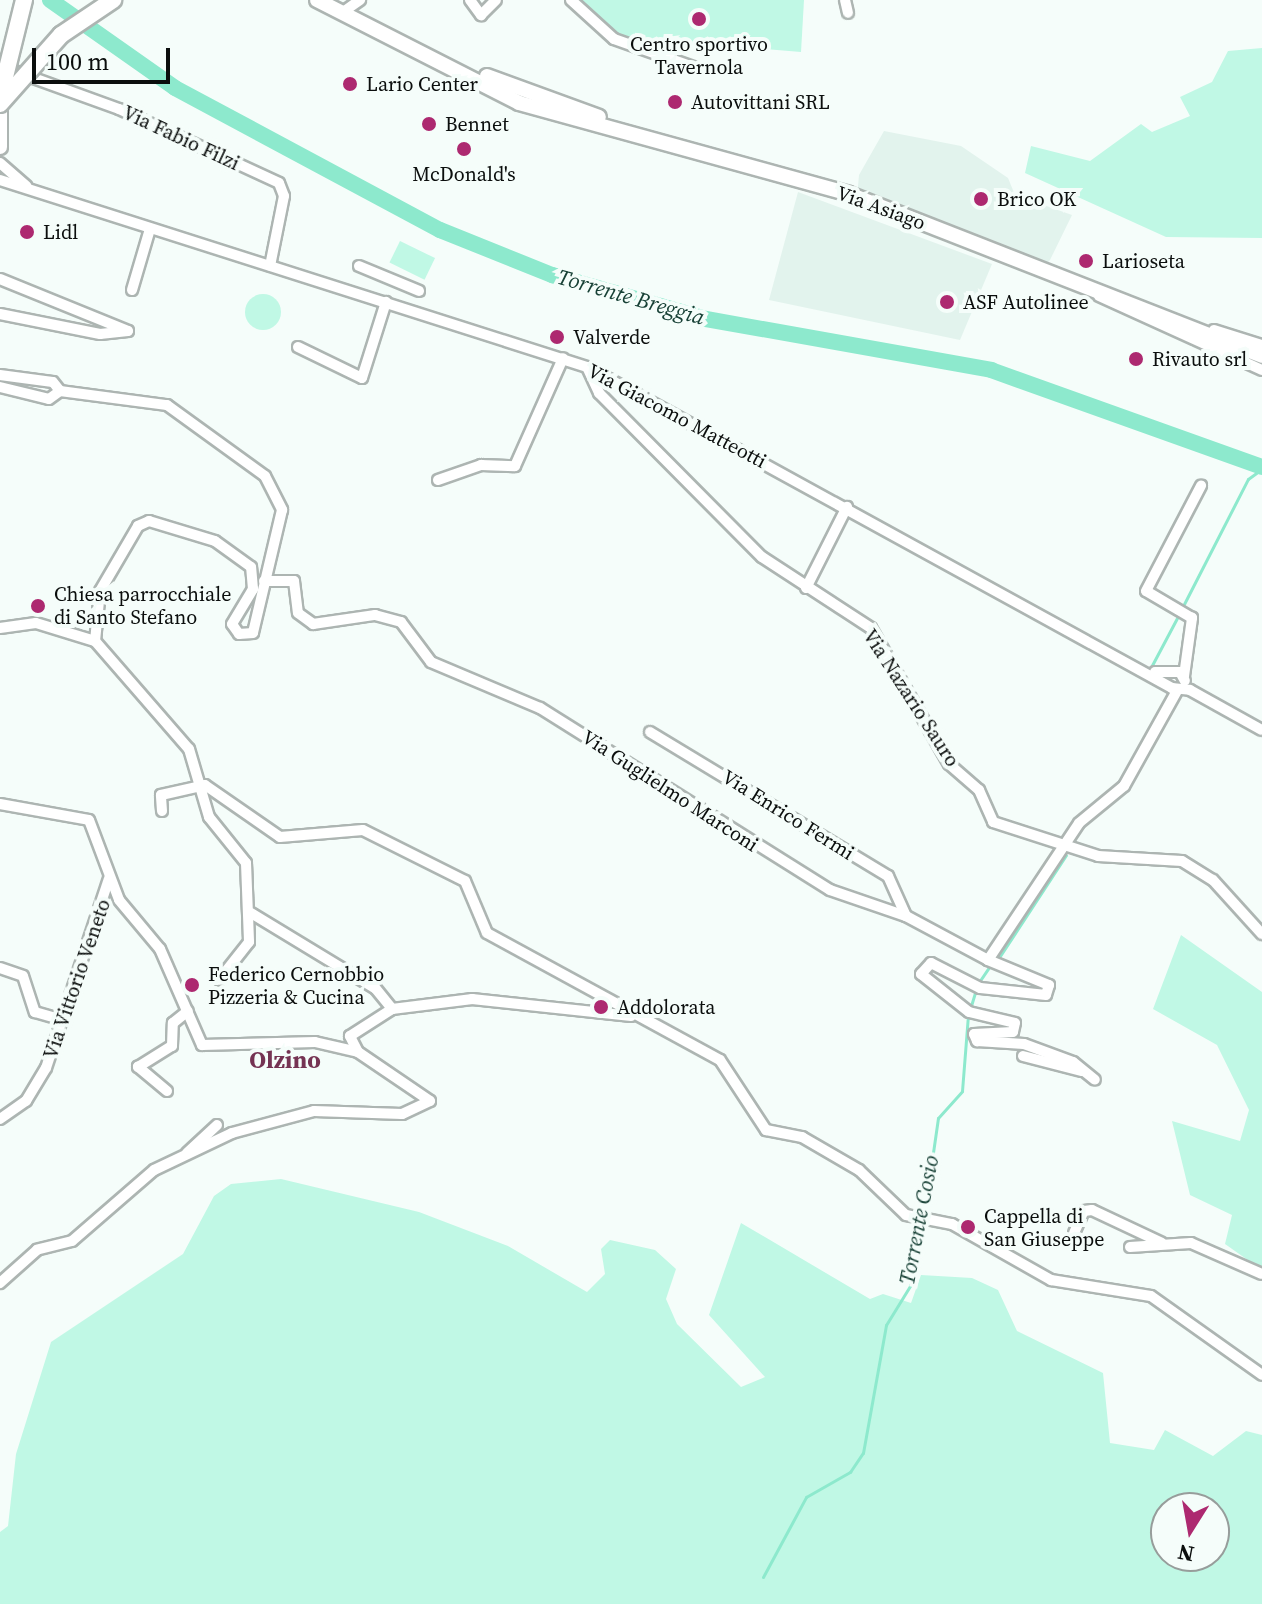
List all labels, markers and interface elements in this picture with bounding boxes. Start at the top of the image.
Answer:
marker: Centro sportivo Tavernola [690,10,708,28]
scale bar [36,32,174,82]
place label: Centro sportivo Tavernola [630,32,768,79]
text: 100 m [46,45,109,78]
place label: Lario Center [366,72,478,96]
marker: Lario Center [341,75,359,93]
place label: Autovittani SRL [691,90,830,114]
marker: Autovittani SRL [666,93,684,111]
street label: Via Fabio Filzi [119,100,243,176]
place label: Bennet [445,112,509,136]
marker: Bennet [420,115,438,133]
marker: McDonald's [455,140,473,158]
place label: McDonald's [412,162,516,186]
street label: Via Asiago [833,181,929,235]
place label: Brico OK [997,187,1076,211]
marker: Brico OK [972,190,990,208]
place label: Lidl [43,220,78,244]
marker: Lidl [18,223,36,241]
place label: Larioseta [1102,249,1185,273]
marker: Larioseta [1077,252,1095,270]
water label: Torrente Breggia [554,263,708,331]
place label: ASF Autolinee [963,290,1089,314]
marker: ASF Autolinee [938,293,956,311]
place label: Valverde [573,325,651,349]
marker: Valverde [548,328,566,346]
place label: Rivauto srl [1152,347,1247,371]
marker: Rivauto srl [1127,350,1145,368]
street label: Via Giacomo Matteotti [584,359,770,473]
place label: Chiesa parrocchiale di Santo Stefano [54,582,231,629]
marker: Chiesa parrocchiale di Santo Stefano [29,597,47,615]
street label: Via Nazario Sauro [858,625,964,771]
street label: Via Guglielmo Marconi [577,725,763,857]
street label: Via Enrico Fermi [718,765,858,865]
street label: Via Vittorio Veneto [38,895,116,1063]
place label: Federico Cernobbio Pizzeria & Cucina [208,962,384,1009]
marker: Federico Cernobbio Pizzeria & Cucina [183,976,201,994]
place label: Addolorata [617,995,715,1019]
marker: Addolorata [592,998,610,1016]
district label: Olzino [249,1046,321,1074]
water label: Torrente Cosio [894,1153,944,1287]
place label: Cappella di San Giuseppe [984,1204,1104,1251]
marker: Cappella di San Giuseppe [959,1218,977,1236]
north arrow [1150,1492,1230,1572]
text: N [1175,1537,1197,1570]

